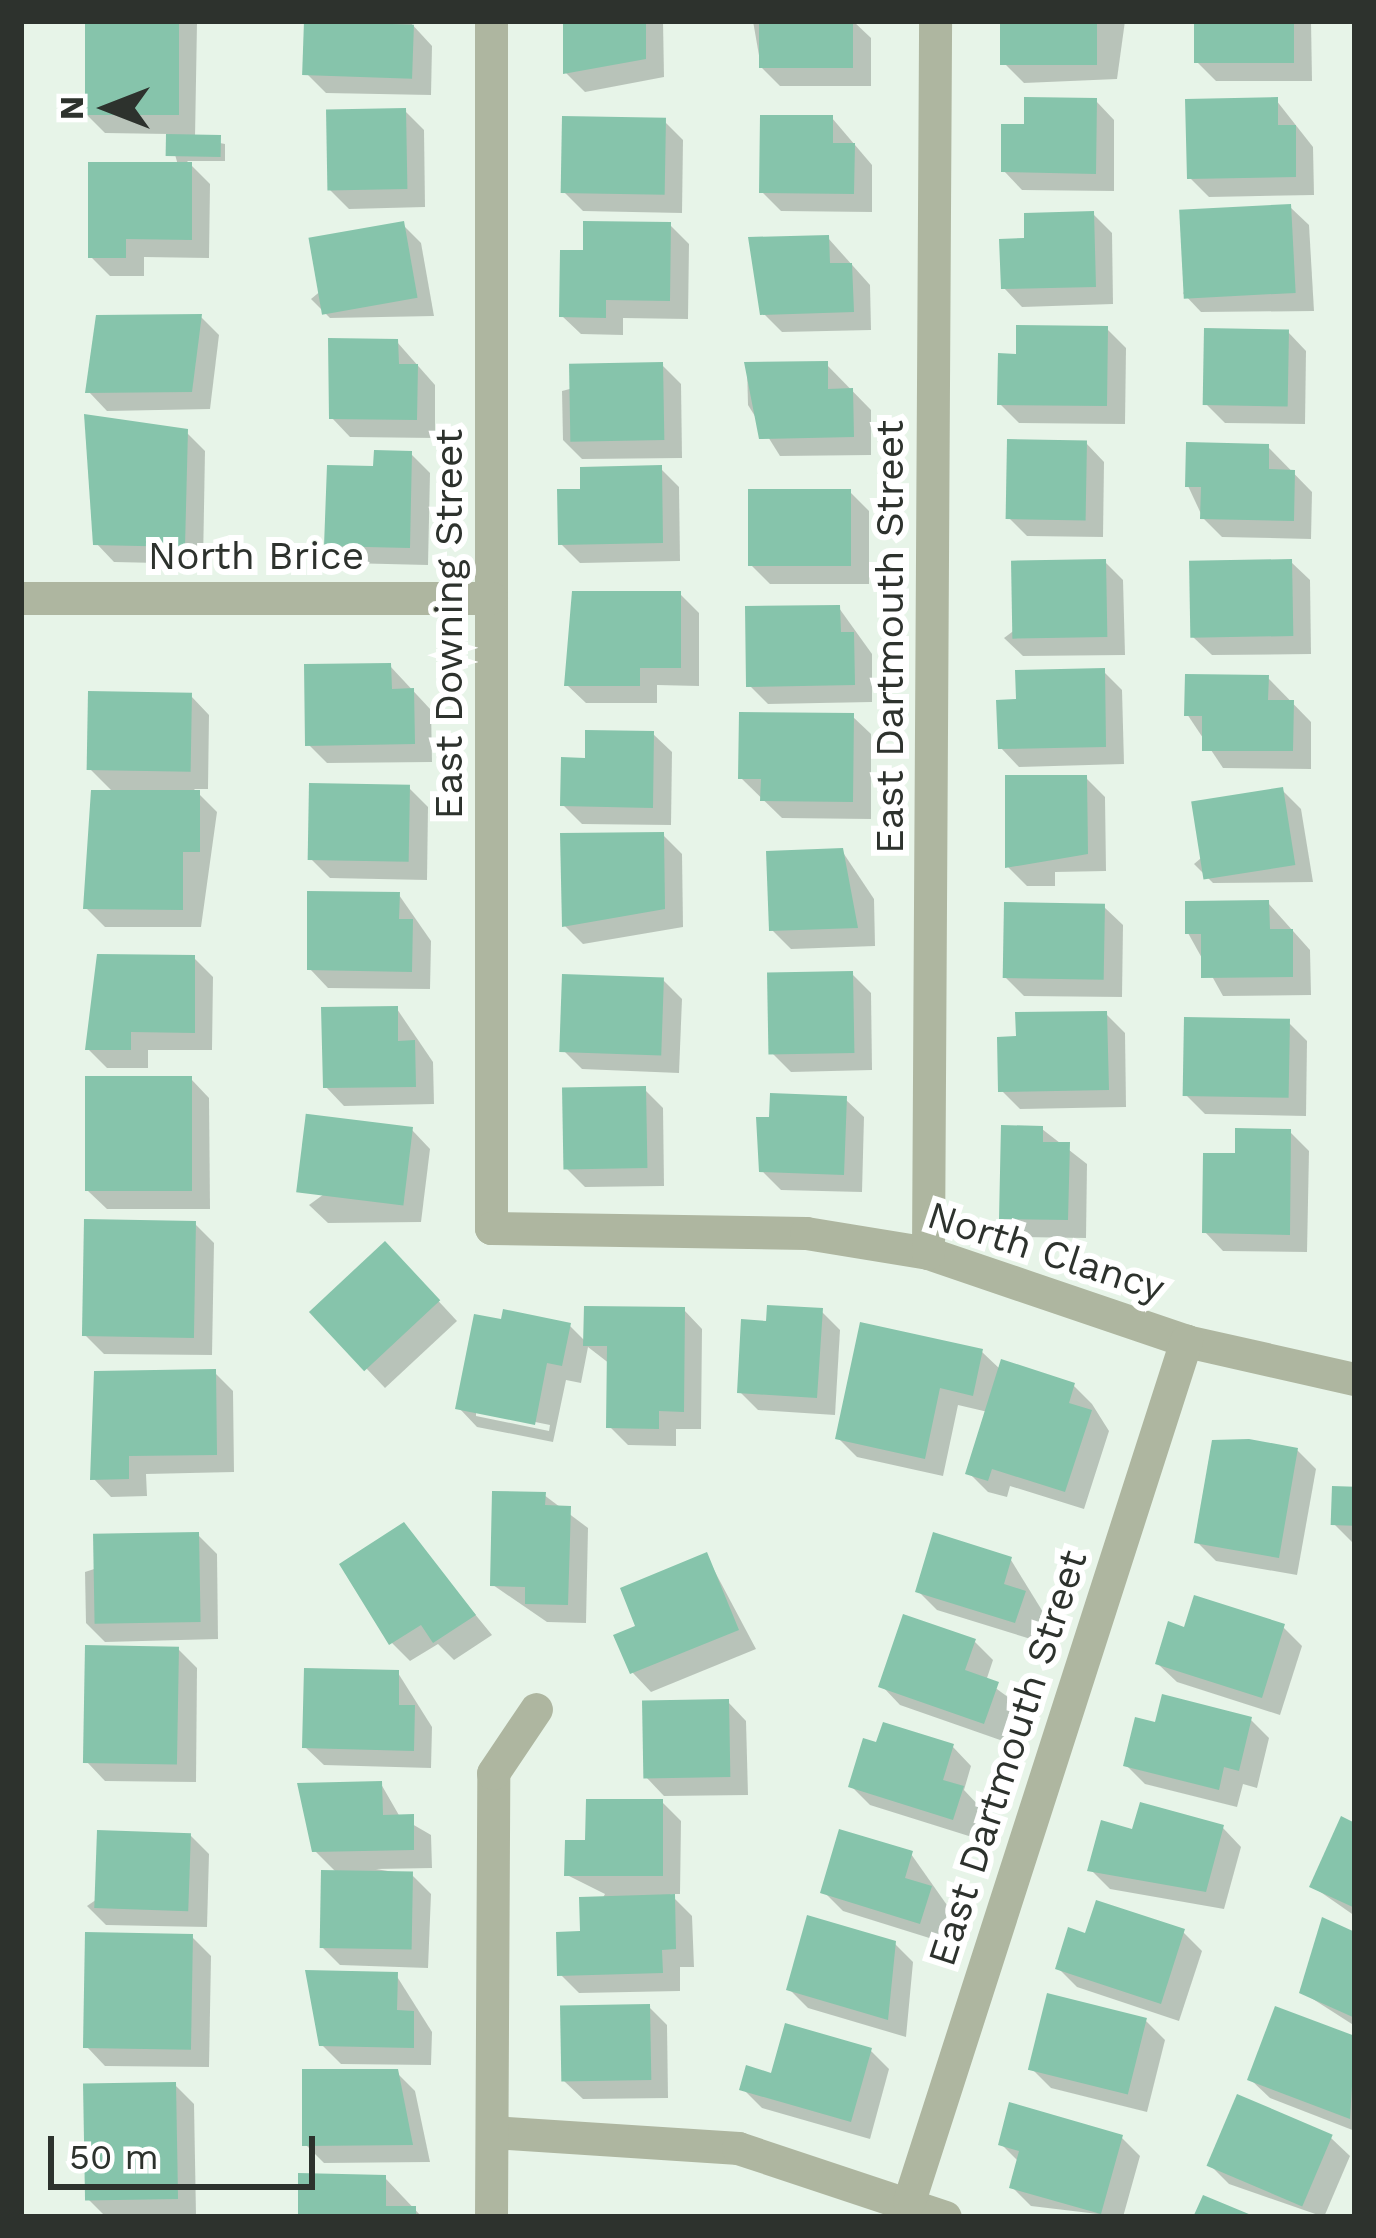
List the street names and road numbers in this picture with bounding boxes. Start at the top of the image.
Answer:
street label: East Dartmouth Street [867,420,913,854]
street label: East Downing Street [426,429,472,819]
street label: North Brice [148,533,364,579]
street label: North Clancy [922,1192,1170,1312]
street label: East Dartmouth Street [919,1544,1097,1972]

